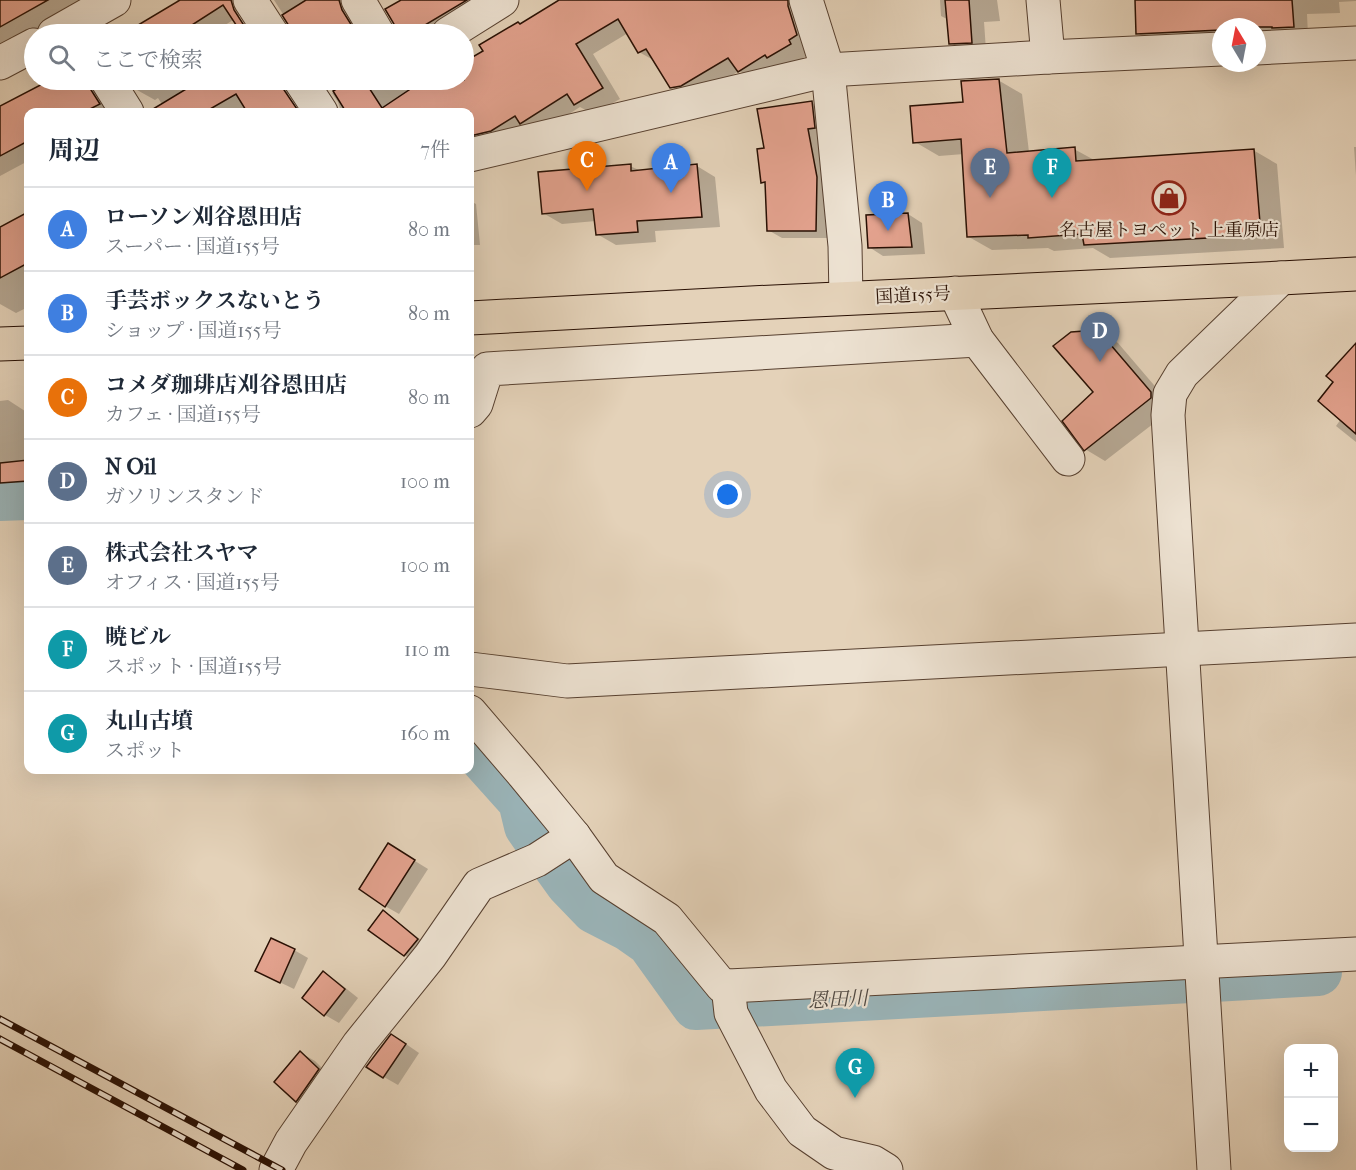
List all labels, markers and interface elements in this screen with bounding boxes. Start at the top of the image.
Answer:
north arrow [1212,18,1266,72]
search box [24,24,474,90]
icon: search [45,41,78,74]
text: ここで検索 [93,47,203,73]
text: 周辺 [48,135,100,166]
text: 7件 [420,138,450,161]
pin: C [568,142,606,191]
pin: A [652,144,690,193]
pin: E [970,148,1010,198]
pin: F [1032,148,1072,198]
shop icon: 名古屋トヨペット 上重原店 [1151,180,1187,216]
pin: B [868,182,908,231]
text: ローソン刈谷恩田店 [105,204,302,230]
text: A [61,218,74,241]
text: 80 m [408,218,450,241]
place label: 名古屋トヨペット 上重原店 [1059,220,1279,241]
text: スーパー · 国道155号 [105,235,280,258]
street label: 国道155号 [875,283,951,308]
text: 手芸ボックスないとう [105,288,325,314]
text: B [61,302,74,325]
text: 80 m [408,302,450,325]
pin: D [1080,312,1120,362]
text: ショップ · 国道155号 [105,319,281,342]
text: コメダ珈琲店刈谷恩田店 [105,372,347,398]
text: C [61,386,74,409]
text: 80 m [408,386,450,409]
text: カフェ · 国道155号 [105,403,261,426]
text: N Oil [105,454,156,480]
text: D [60,470,75,493]
text: 100 m [400,470,450,493]
your location [713,480,742,509]
text: ガソリンスタンド [105,485,264,508]
text: 株式会社スヤマ [105,540,259,566]
text: E [61,554,74,577]
text: 100 m [400,554,450,577]
text: オフィス · 国道155号 [105,571,280,594]
text: 暁ビル [105,624,171,650]
text: F [62,638,73,661]
text: 110 m [404,638,450,661]
text: スポット · 国道155号 [105,655,282,678]
text: 丸山古墳 [105,708,193,734]
text: G [60,722,75,745]
text: 160 m [400,722,450,745]
text: スポット [105,739,185,762]
water label: 恩田川 [807,986,871,1013]
map controls [1284,1044,1338,1152]
button: + [1284,1044,1338,1098]
pin: G [836,1048,874,1098]
button: − [1284,1098,1338,1152]

